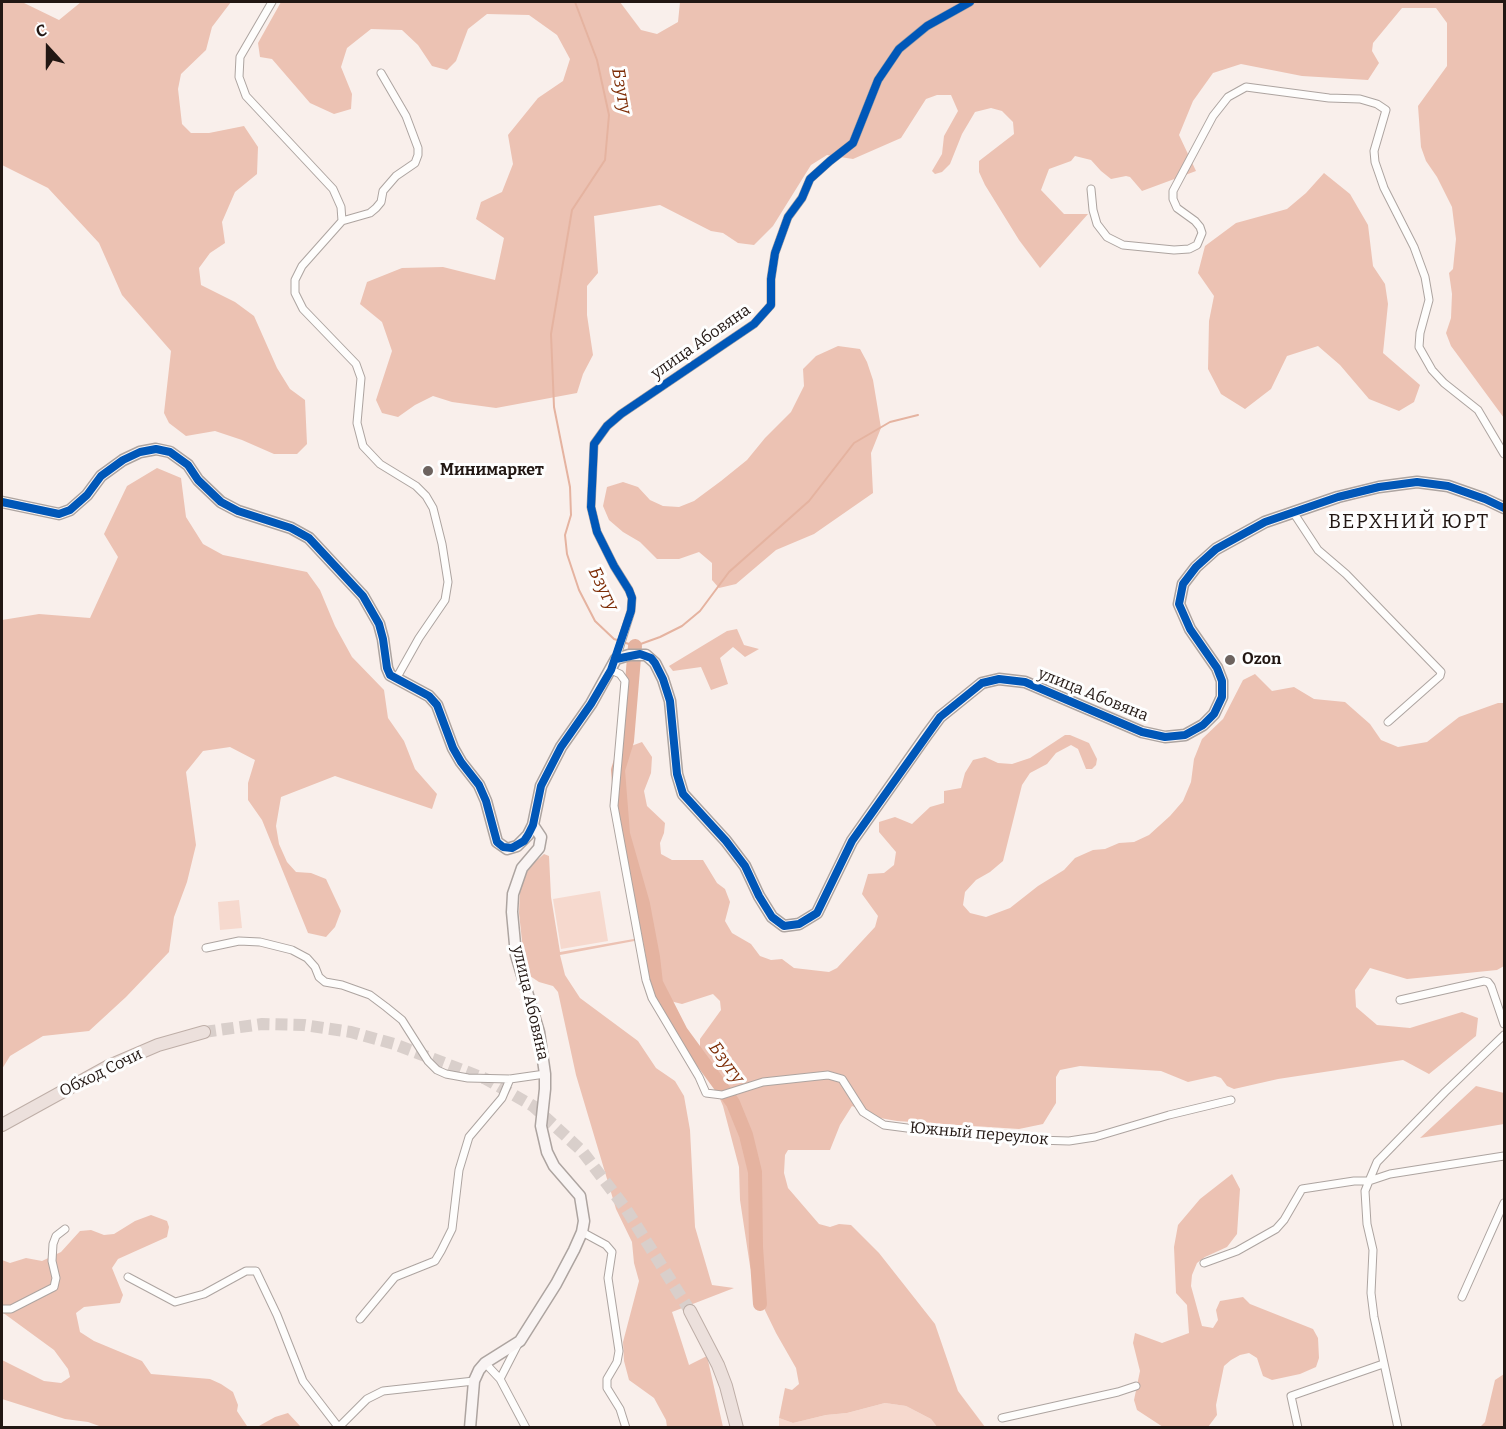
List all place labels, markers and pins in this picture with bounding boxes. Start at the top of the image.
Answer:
place label: Минимаркет [440,461,544,481]
marker: Минимаркет [421,464,435,478]
place label: Ozon [1242,650,1281,670]
marker: Ozon [1223,653,1237,667]

